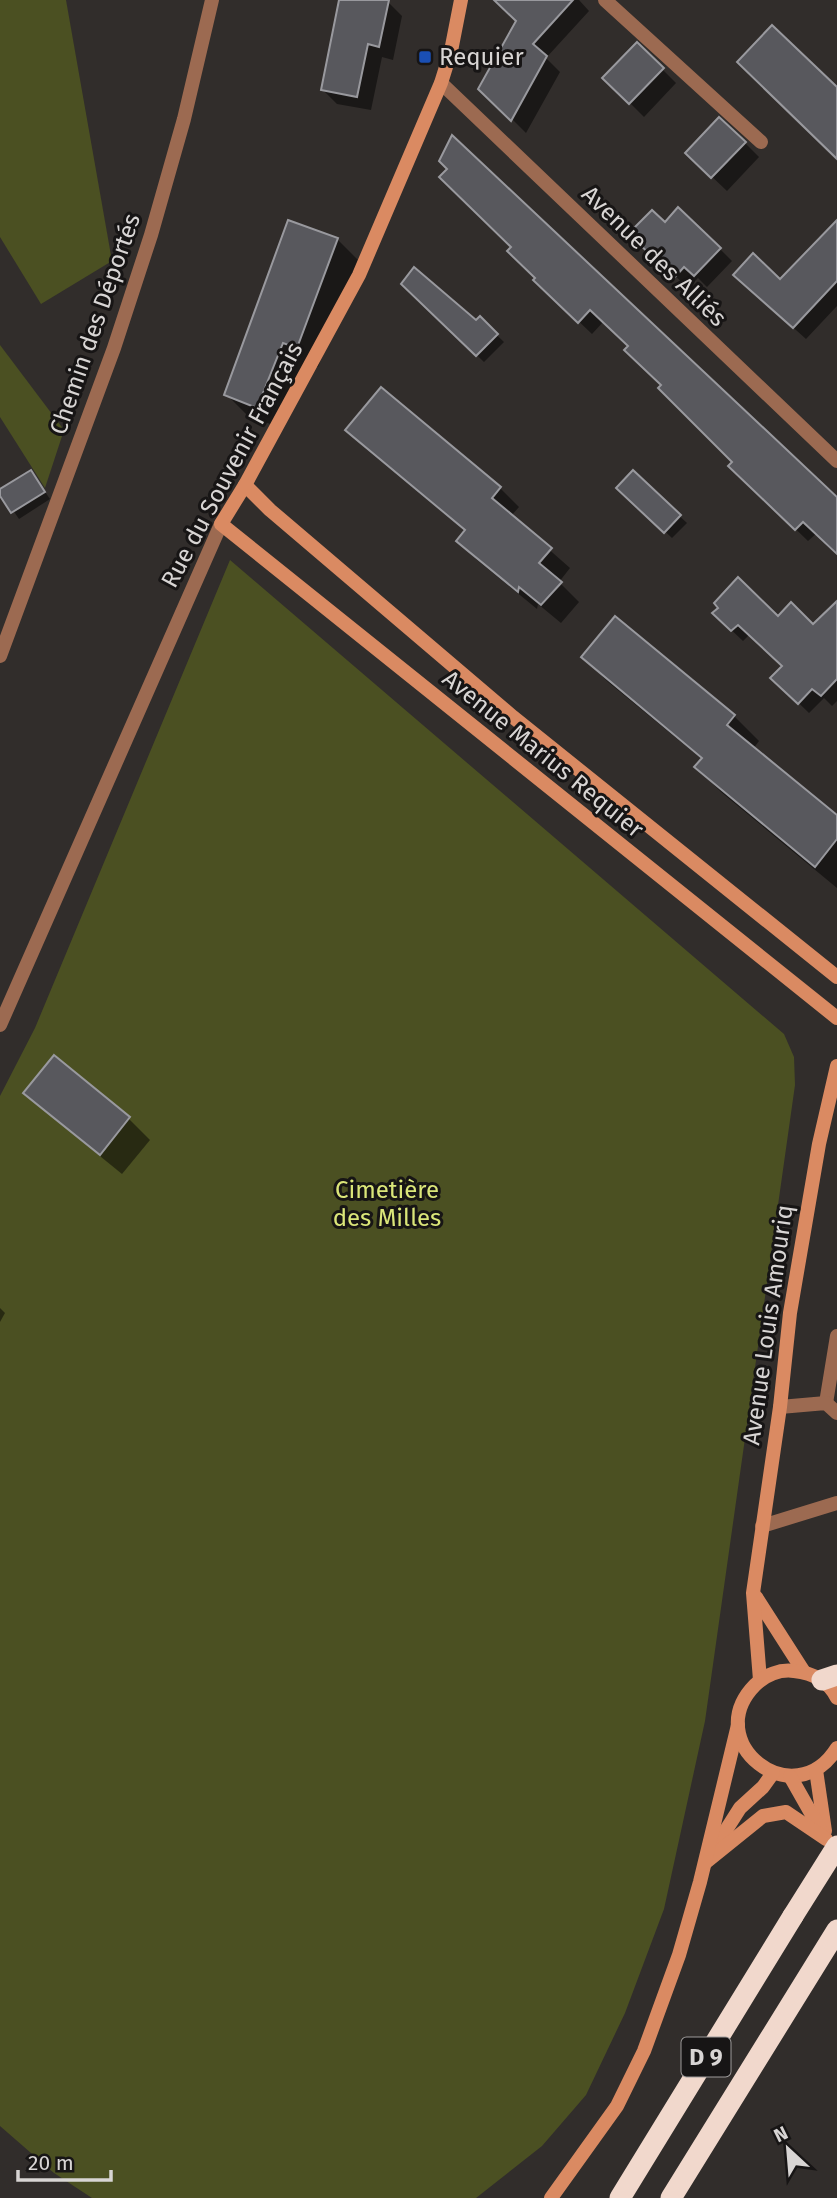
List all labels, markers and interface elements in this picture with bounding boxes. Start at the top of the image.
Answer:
place label: Requier [439,43,524,71]
marker: Requier [417,49,433,65]
street label: Avenue des Alliés [576,180,732,332]
street label: Chemin des Déportés [44,210,146,438]
street label: Rue du Souvenir Français [155,338,309,592]
street label: Avenue Marius Requier [437,664,650,844]
park label: Cimetière des Milles [333,1176,441,1232]
street label: Avenue Louis Amouriq [737,1203,799,1447]
road number: D 9 [682,2038,730,2076]
north arrow [753,2114,823,2184]
text: N [770,2121,791,2147]
scale bar [18,2138,110,2182]
text: 20 m [28,2150,74,2176]

